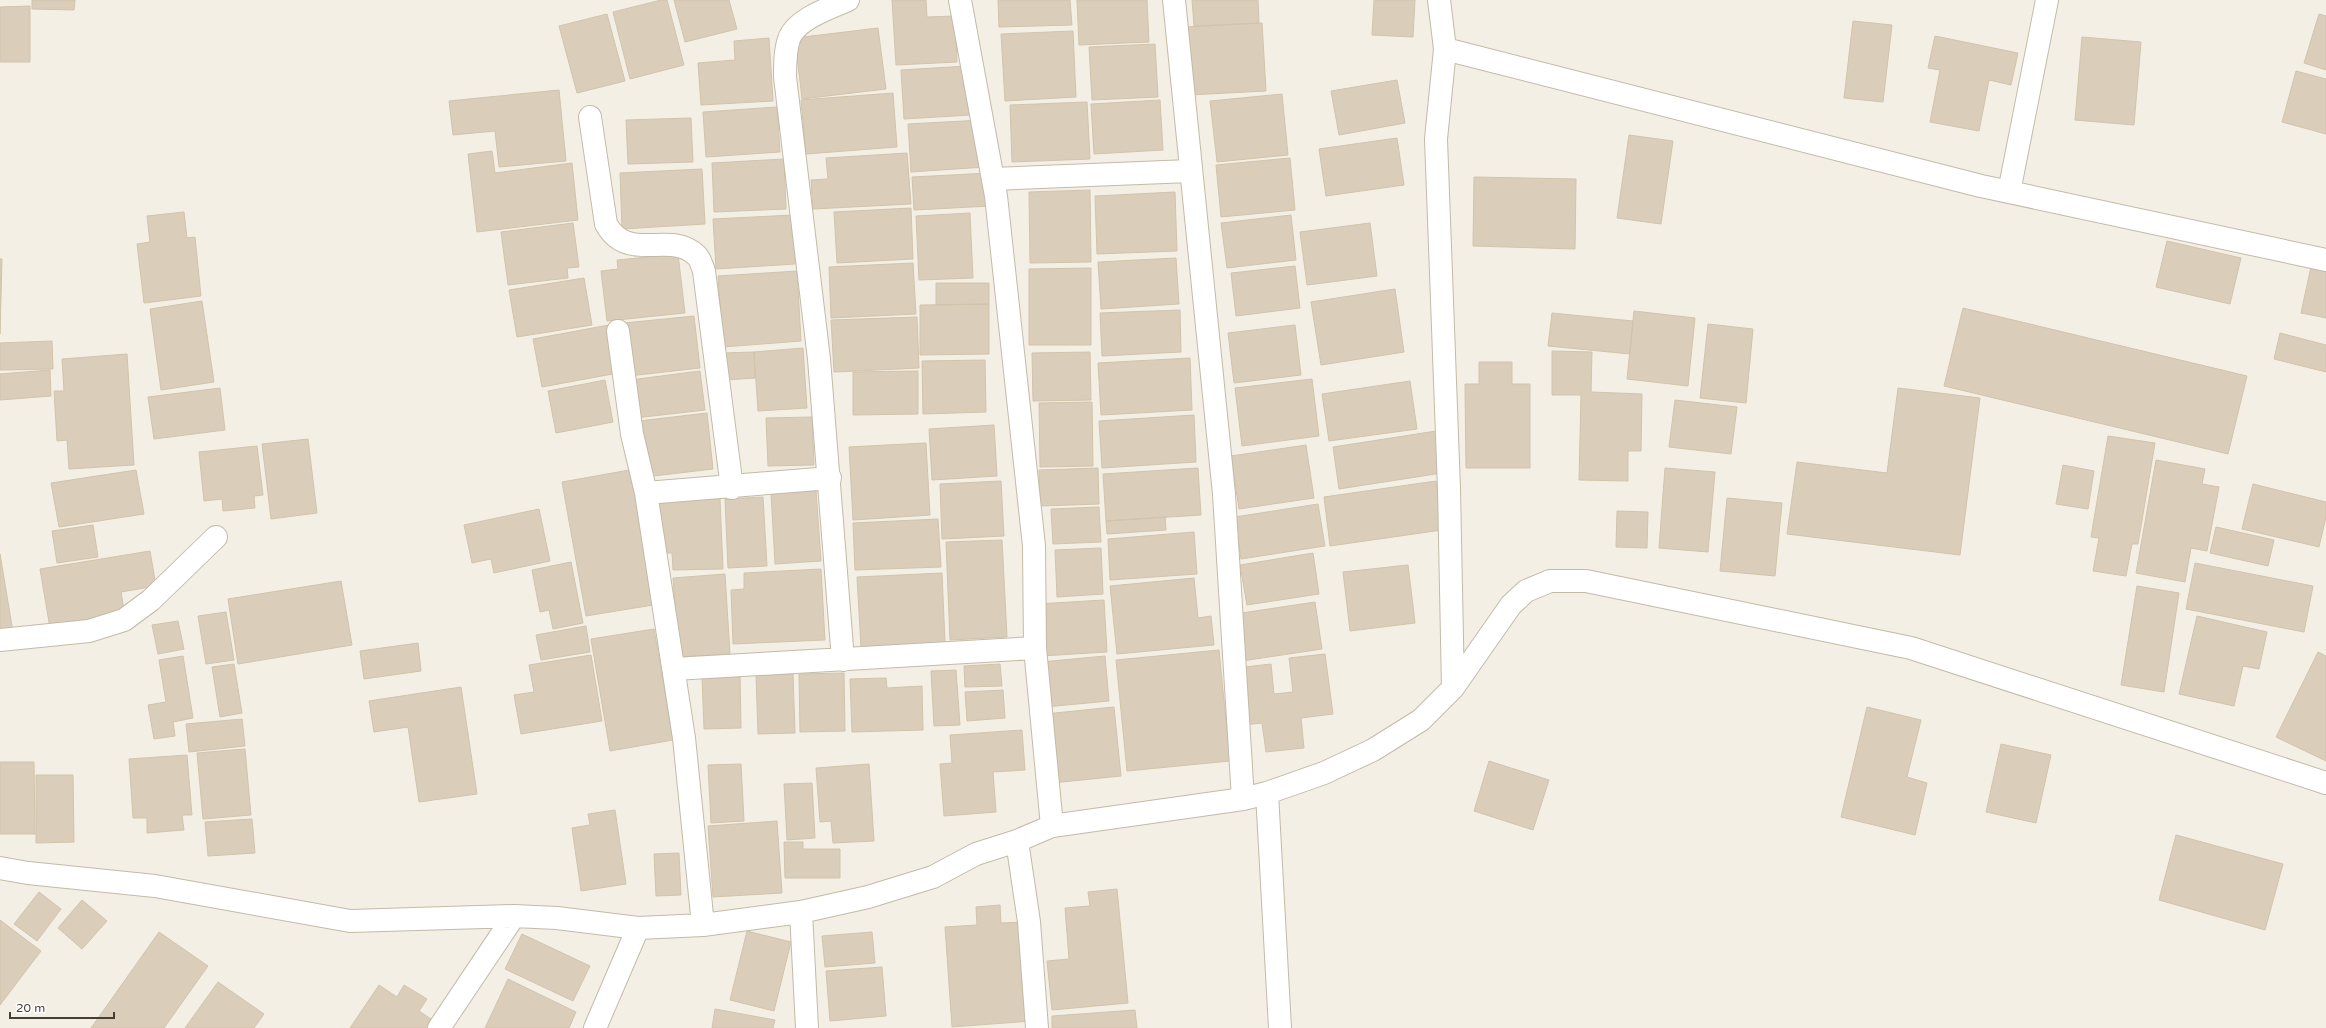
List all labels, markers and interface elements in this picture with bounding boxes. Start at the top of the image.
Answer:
scale bar [10,994,114,1020]
text: 20 m [16,1001,45,1015]

